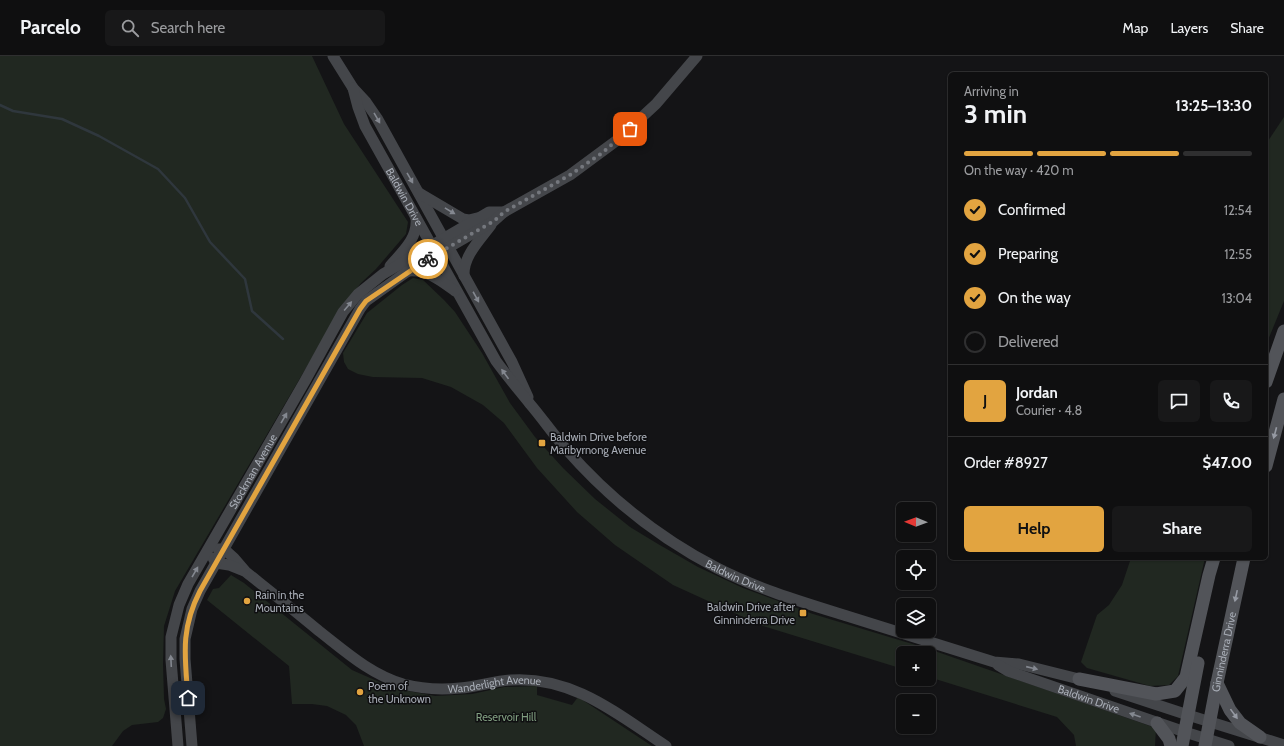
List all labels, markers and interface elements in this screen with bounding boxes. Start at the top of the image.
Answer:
search box [105,10,385,46]
text: Parcelo [20,16,81,39]
icon: search [119,17,141,39]
text: Search here [151,19,225,37]
text: Map [1123,19,1148,37]
text: Layers [1170,19,1208,37]
text: Share [1230,19,1264,37]
text: Arriving in [964,83,1019,99]
text: 13:25–13:30 [1175,97,1252,115]
text: 3 min [964,98,1027,130]
one-way arrow [373,112,380,124]
pin [613,112,647,146]
icon: bag [619,118,641,140]
text: On the way · 420 m [964,162,1074,178]
street label: Baldwin Drive [383,165,426,229]
one-way arrow [407,172,414,184]
icon: check [964,199,986,221]
text: Confirmed [998,201,1066,219]
text: 12:54 [1224,202,1252,218]
one-way arrow [444,207,456,214]
courier [408,239,448,279]
icon: check [964,243,986,265]
text: Preparing [998,245,1058,263]
text: 12:55 [1224,246,1252,262]
icon: bike [417,248,439,270]
icon: check [964,287,986,309]
text: On the way [998,289,1071,307]
text: 13:04 [1221,290,1252,306]
one-way arrow [473,291,479,303]
one-way arrow [344,300,353,311]
text: Delivered [998,333,1059,351]
one-way arrow [501,368,509,379]
button: chat [1158,380,1200,422]
button: phone [1210,380,1252,422]
text: Jordan [1016,384,1058,402]
text: J [983,392,987,410]
text: Courier · 4.8 [1016,402,1082,418]
one-way arrow [280,413,287,424]
one-way arrow [1272,427,1278,439]
place label: Baldwin Drive before Maribyrnong Avenue [550,430,647,457]
street label: Stockman Avenue [226,431,280,512]
marker: Baldwin Drive before Maribyrnong Avenue [537,438,547,448]
text: Order #8927 [964,454,1048,472]
text: $47.00 [1202,454,1252,472]
north arrow [896,502,936,542]
map controls [896,502,936,734]
button: Help [964,506,1104,552]
button: Share [1112,506,1252,552]
button: locate [896,550,936,590]
street label: Baldwin Drive [703,556,768,596]
one-way arrow [192,566,199,578]
place label: Rain in the Mountains [255,588,304,615]
one-way arrow [1232,590,1238,602]
marker: Rain in the Mountains [242,596,252,606]
button: layers [896,598,936,638]
place label: Baldwin Drive after Ginninderra Drive [707,600,796,627]
marker: Baldwin Drive after Ginninderra Drive [798,608,808,618]
street label: Ginninderra Drive [1208,610,1239,693]
button: + [896,646,936,686]
one-way arrow [168,655,175,667]
one-way arrow [1026,665,1038,671]
street label: Wanderlight Avenue [447,673,542,696]
place label: Poem of the Unknown [368,679,431,706]
pin [171,681,205,715]
street label: Baldwin Drive [1056,682,1122,716]
icon: home [177,687,199,709]
marker: Poem of the Unknown [355,687,365,697]
button: − [896,694,936,734]
one-way arrow [1230,709,1238,720]
park label: Reservoir Hill [476,710,537,724]
one-way arrow [1128,712,1140,718]

